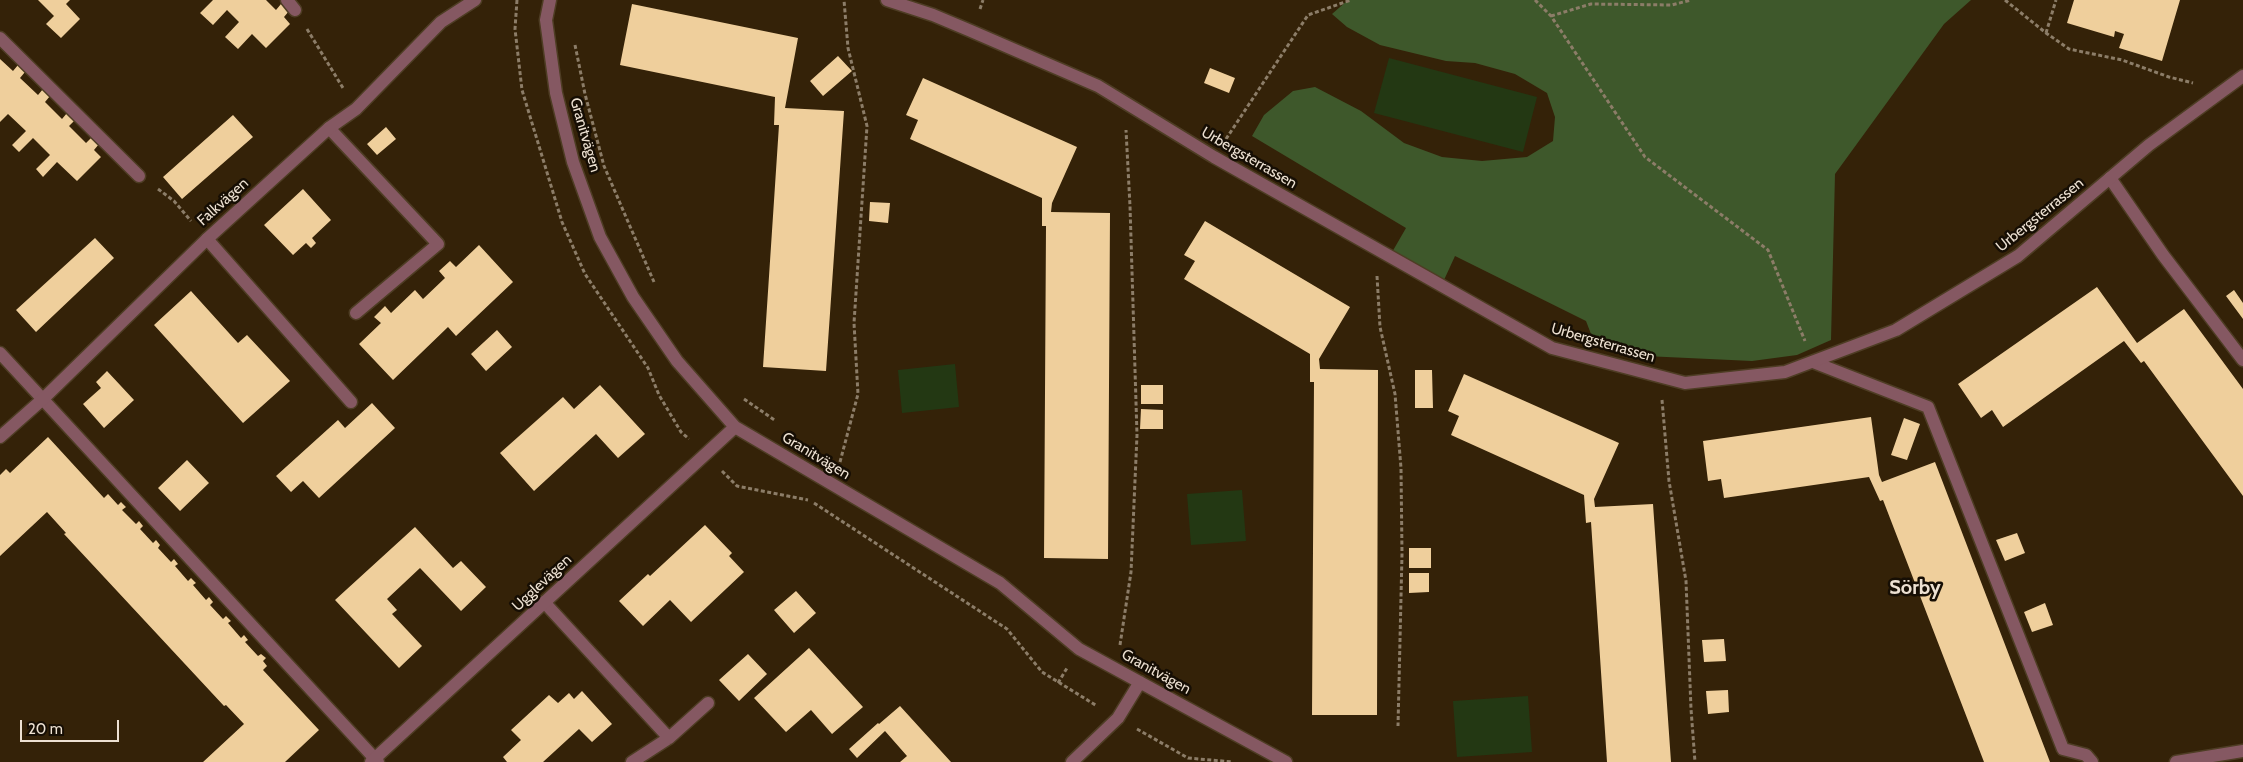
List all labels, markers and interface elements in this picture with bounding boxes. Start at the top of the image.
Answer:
street label: Granitvägen [566,96,604,174]
street label: Urbergsterrassen [1198,123,1300,193]
street label: Falkvägen [194,174,252,230]
street label: Urbergsterrassen [1993,174,2087,256]
street label: Urbergsterrassen [1549,320,1657,366]
street label: Granitvägen [779,429,853,483]
street label: Ugglevägen [509,551,575,615]
district label: Sörby [1889,576,1941,600]
street label: Granitvägen [1118,646,1194,698]
scale bar [22,710,121,742]
text: 20 m [28,720,63,738]

